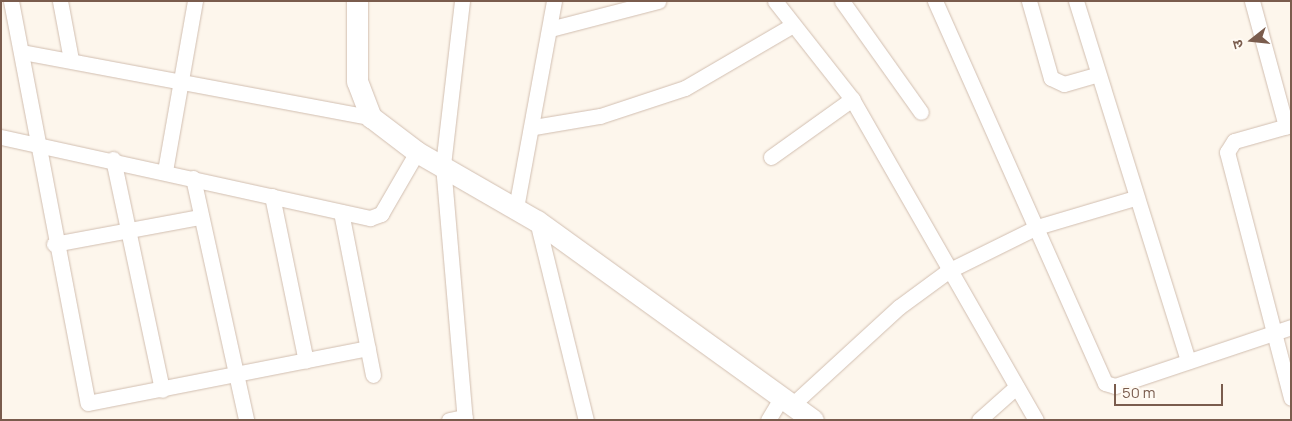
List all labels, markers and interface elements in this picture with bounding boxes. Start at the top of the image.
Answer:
north arrow [1227,15,1277,65]
text: उ [1227,38,1247,51]
scale bar [1117,374,1226,406]
text: 50 m [1122,382,1156,403]

